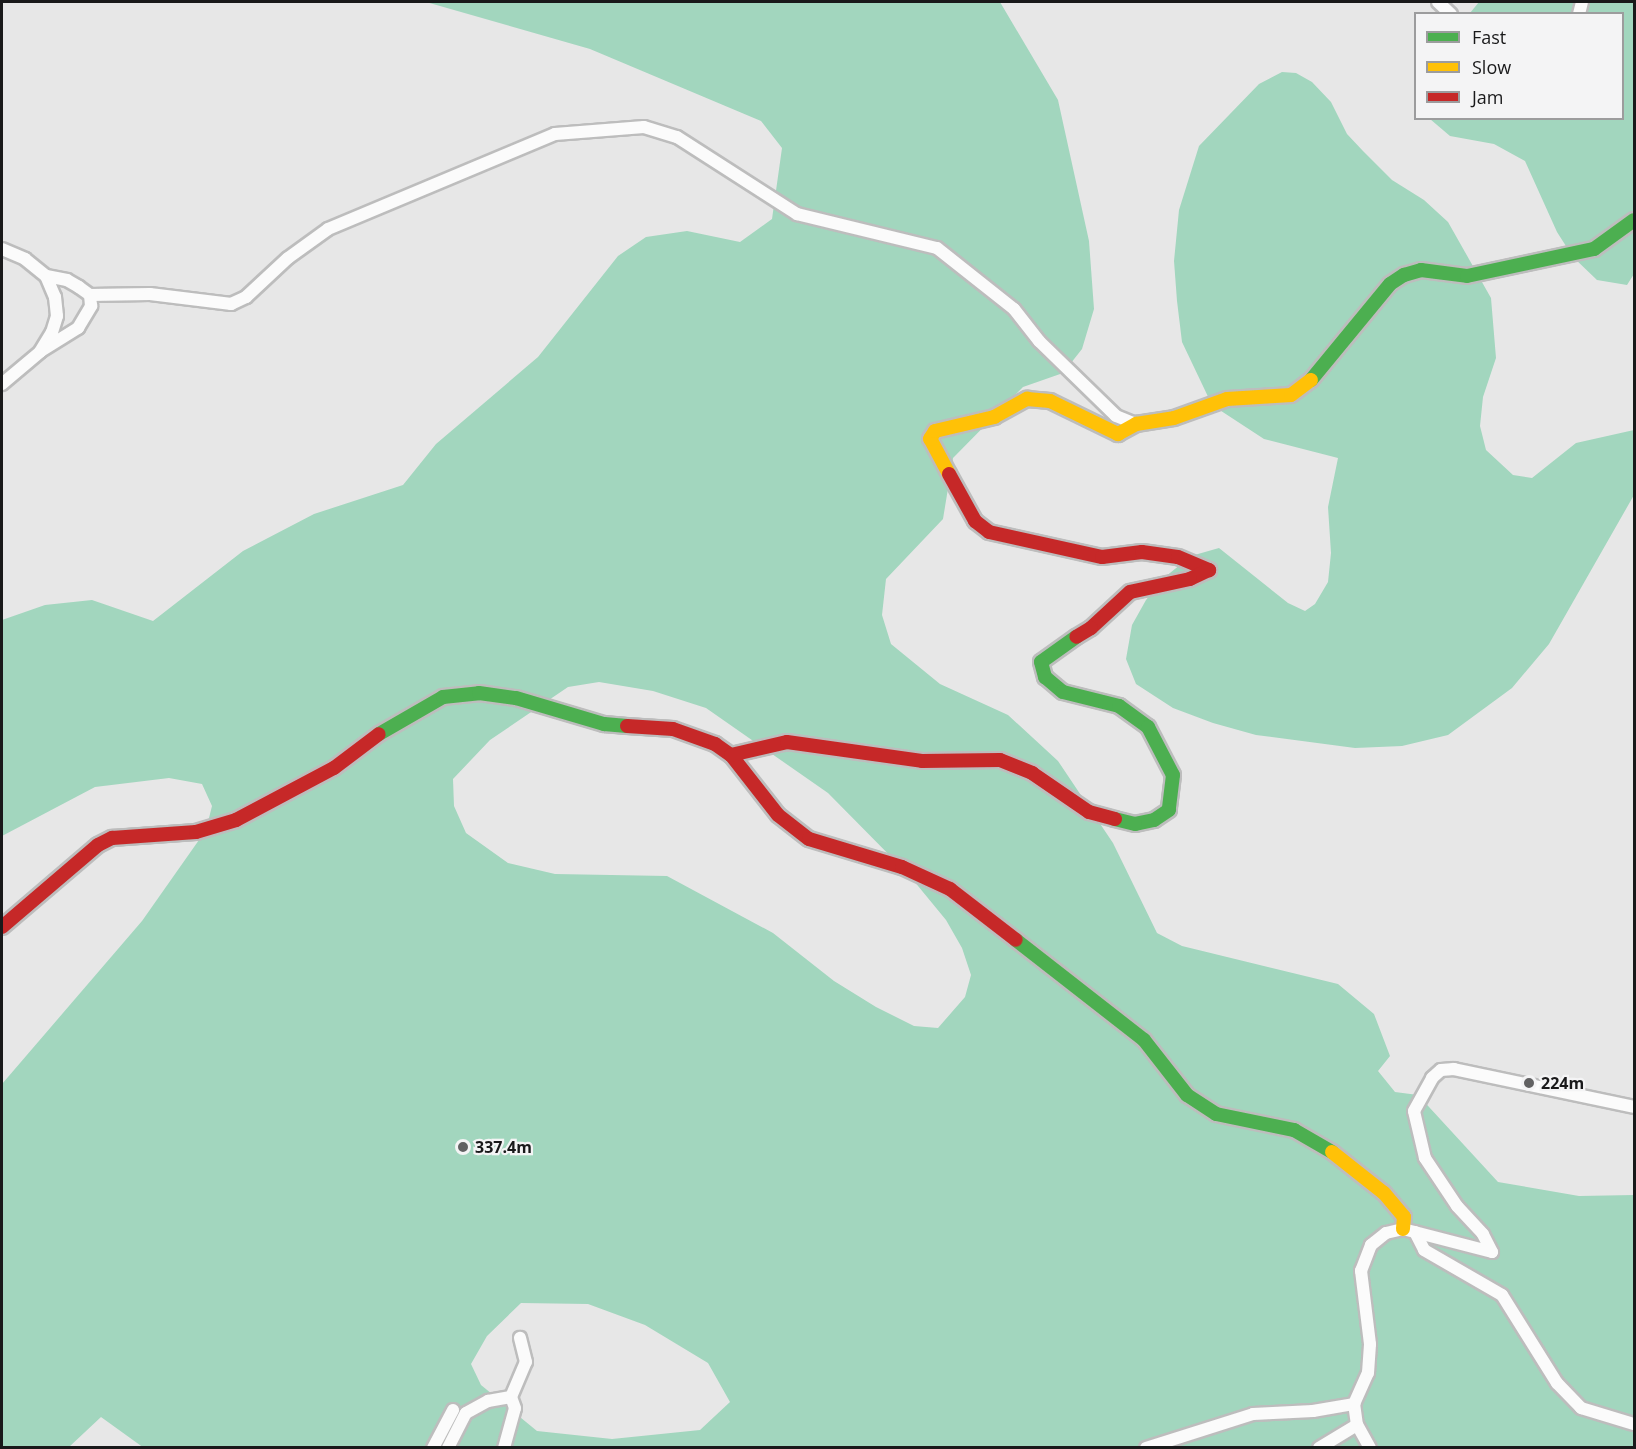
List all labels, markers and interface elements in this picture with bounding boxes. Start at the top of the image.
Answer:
legend [1414,12,1624,120]
text: Fast [1472,25,1506,49]
text: Slow [1472,55,1511,79]
text: Jam [1472,85,1504,109]
place label: 224m [1541,1073,1584,1093]
marker: 224m [1522,1076,1536,1090]
place label: 337.4m [475,1137,532,1157]
marker: 337.4m [456,1140,470,1154]

